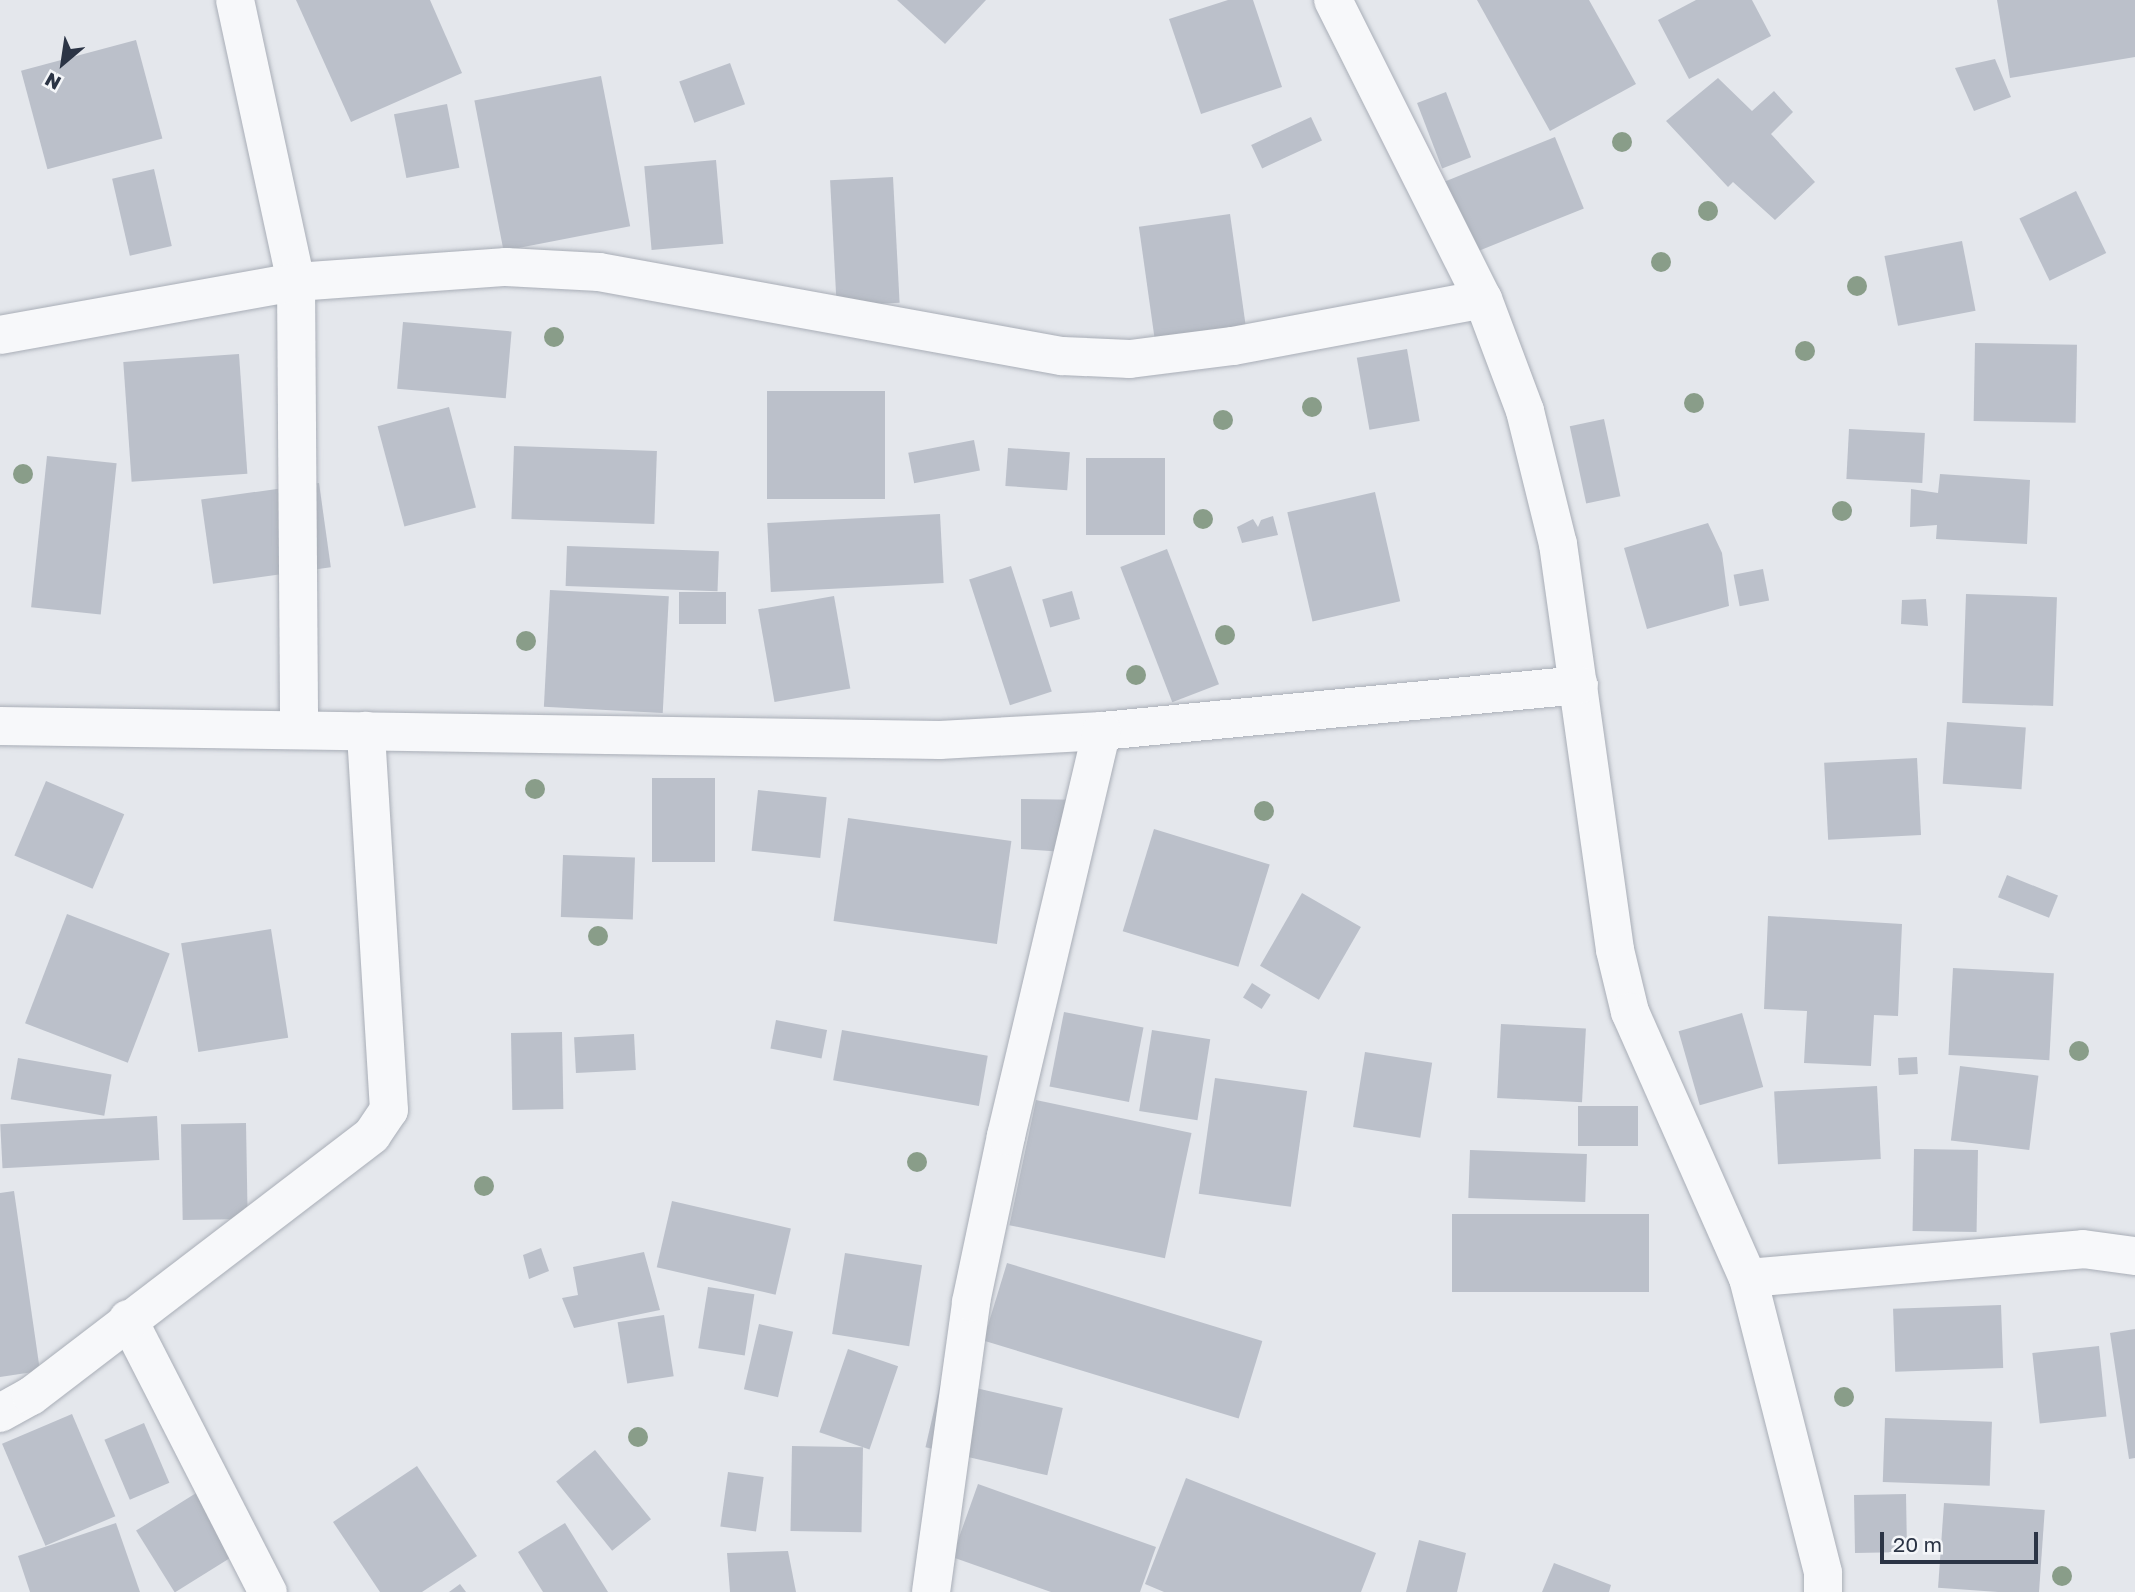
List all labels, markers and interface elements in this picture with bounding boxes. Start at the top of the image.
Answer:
north arrow [28,28,98,98]
text: N [41,68,64,95]
scale bar [1883,1518,2040,1562]
text: 20 m [1893,1531,1942,1557]

